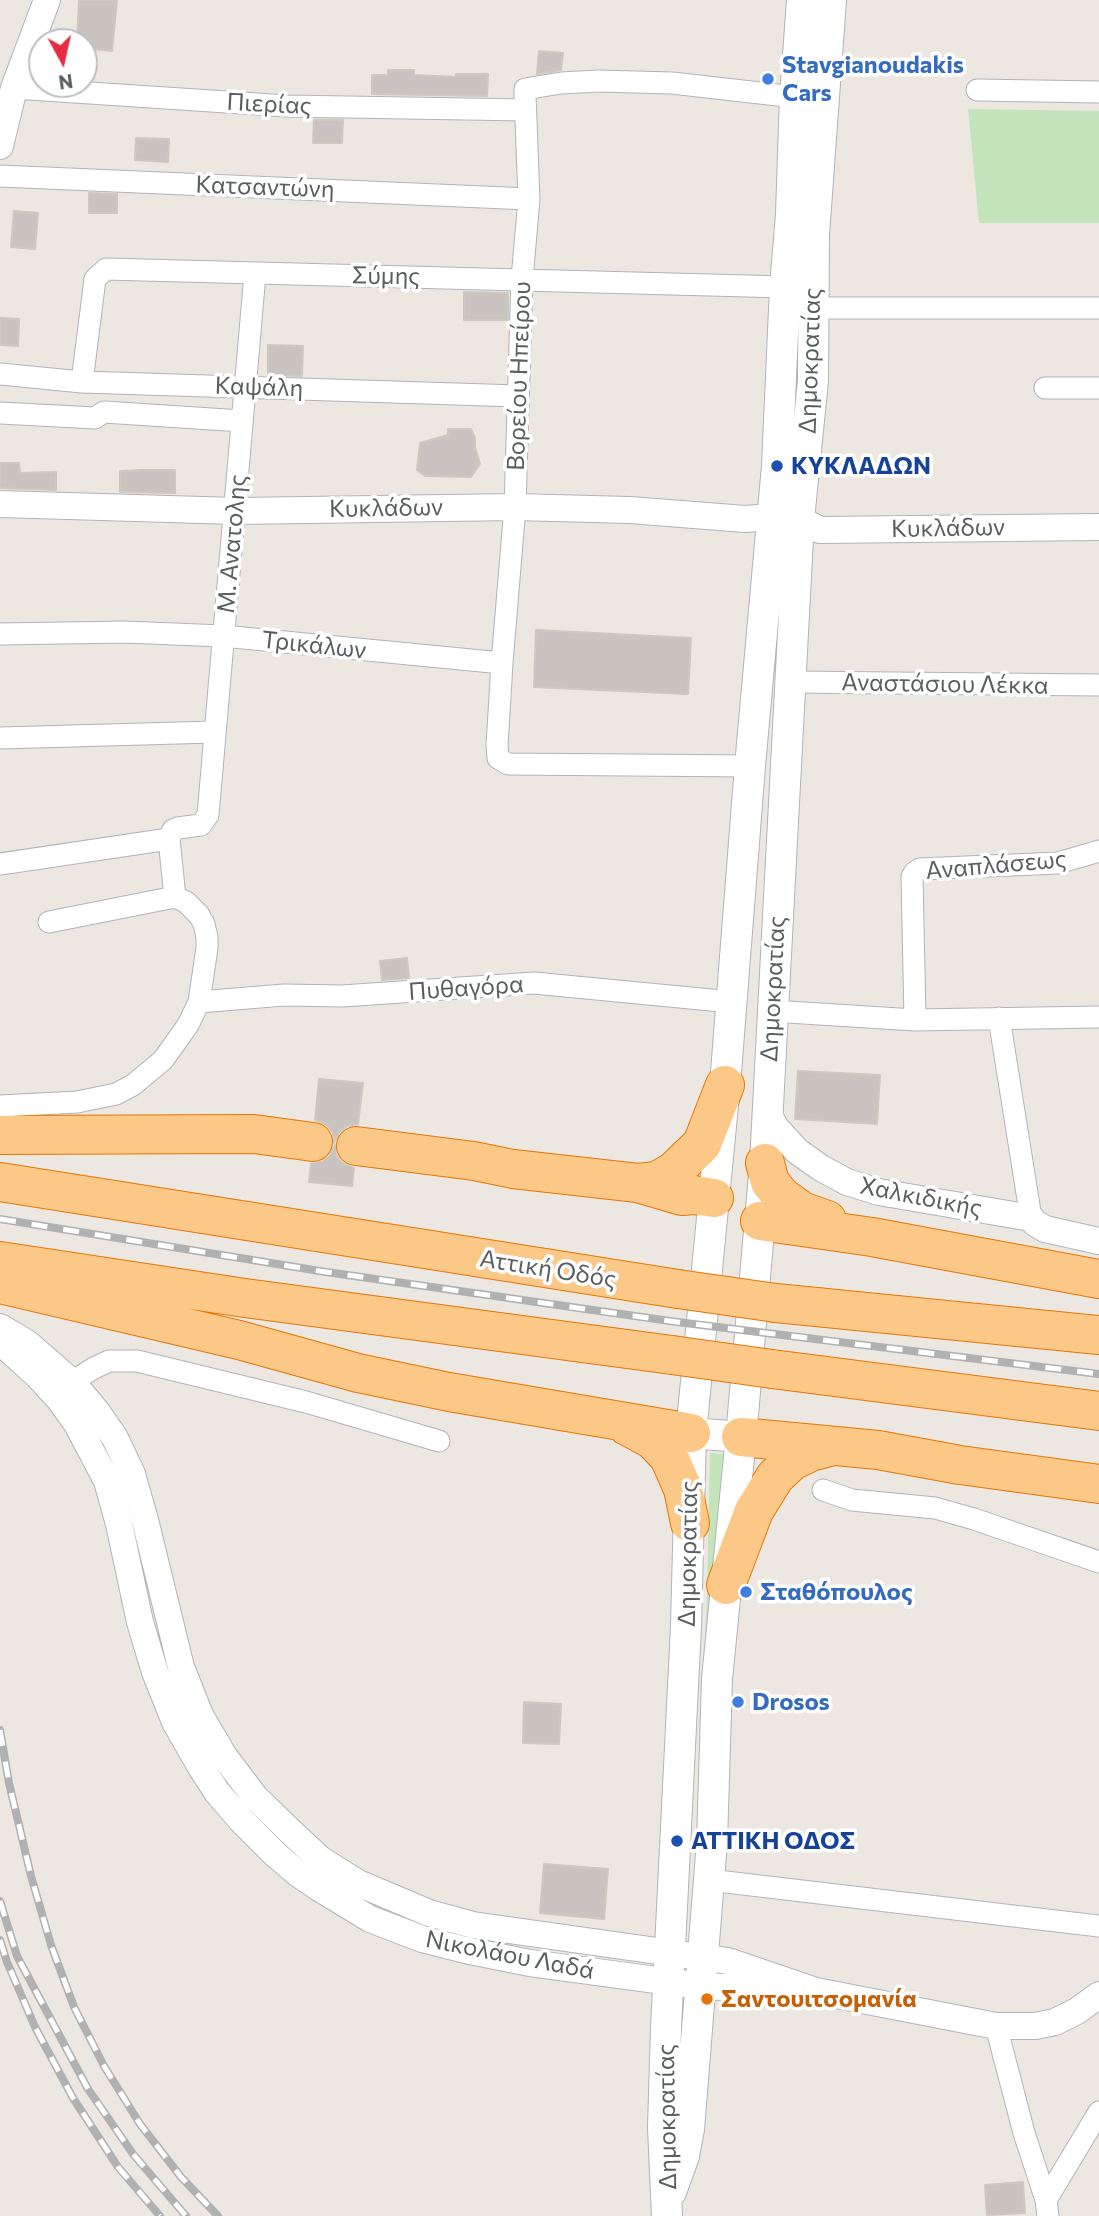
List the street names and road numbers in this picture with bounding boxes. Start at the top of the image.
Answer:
street label: Πιερίας [226,87,312,121]
street label: Κατσαντώνη [195,170,335,204]
street label: Σύμης [352,261,420,291]
street label: Βορείου Ηπείρου [501,281,537,471]
street label: Δημοκρατίας [793,287,827,435]
street label: Καψάλη [214,371,304,403]
street label: Μ. Ανατολης [212,473,252,615]
street label: Κυκλάδων [329,493,443,523]
street label: Κυκλάδων [891,513,1005,543]
street label: Τρικάλων [260,625,368,665]
street label: Αναστάσιου Λέκκα [841,668,1049,700]
street label: Αναπλάσεως [924,844,1068,886]
street label: Δημοκρατίας [755,915,791,1063]
street label: Πυθαγόρα [408,970,524,1006]
street label: Χαλκιδικής [858,1171,984,1223]
street label: Αττική Οδός [478,1244,618,1294]
street label: Δημοκρατίας [672,1481,704,1627]
street label: Νικολάου Λαδά [423,1925,597,1985]
street label: Δημοκρατίας [651,2044,683,2190]

